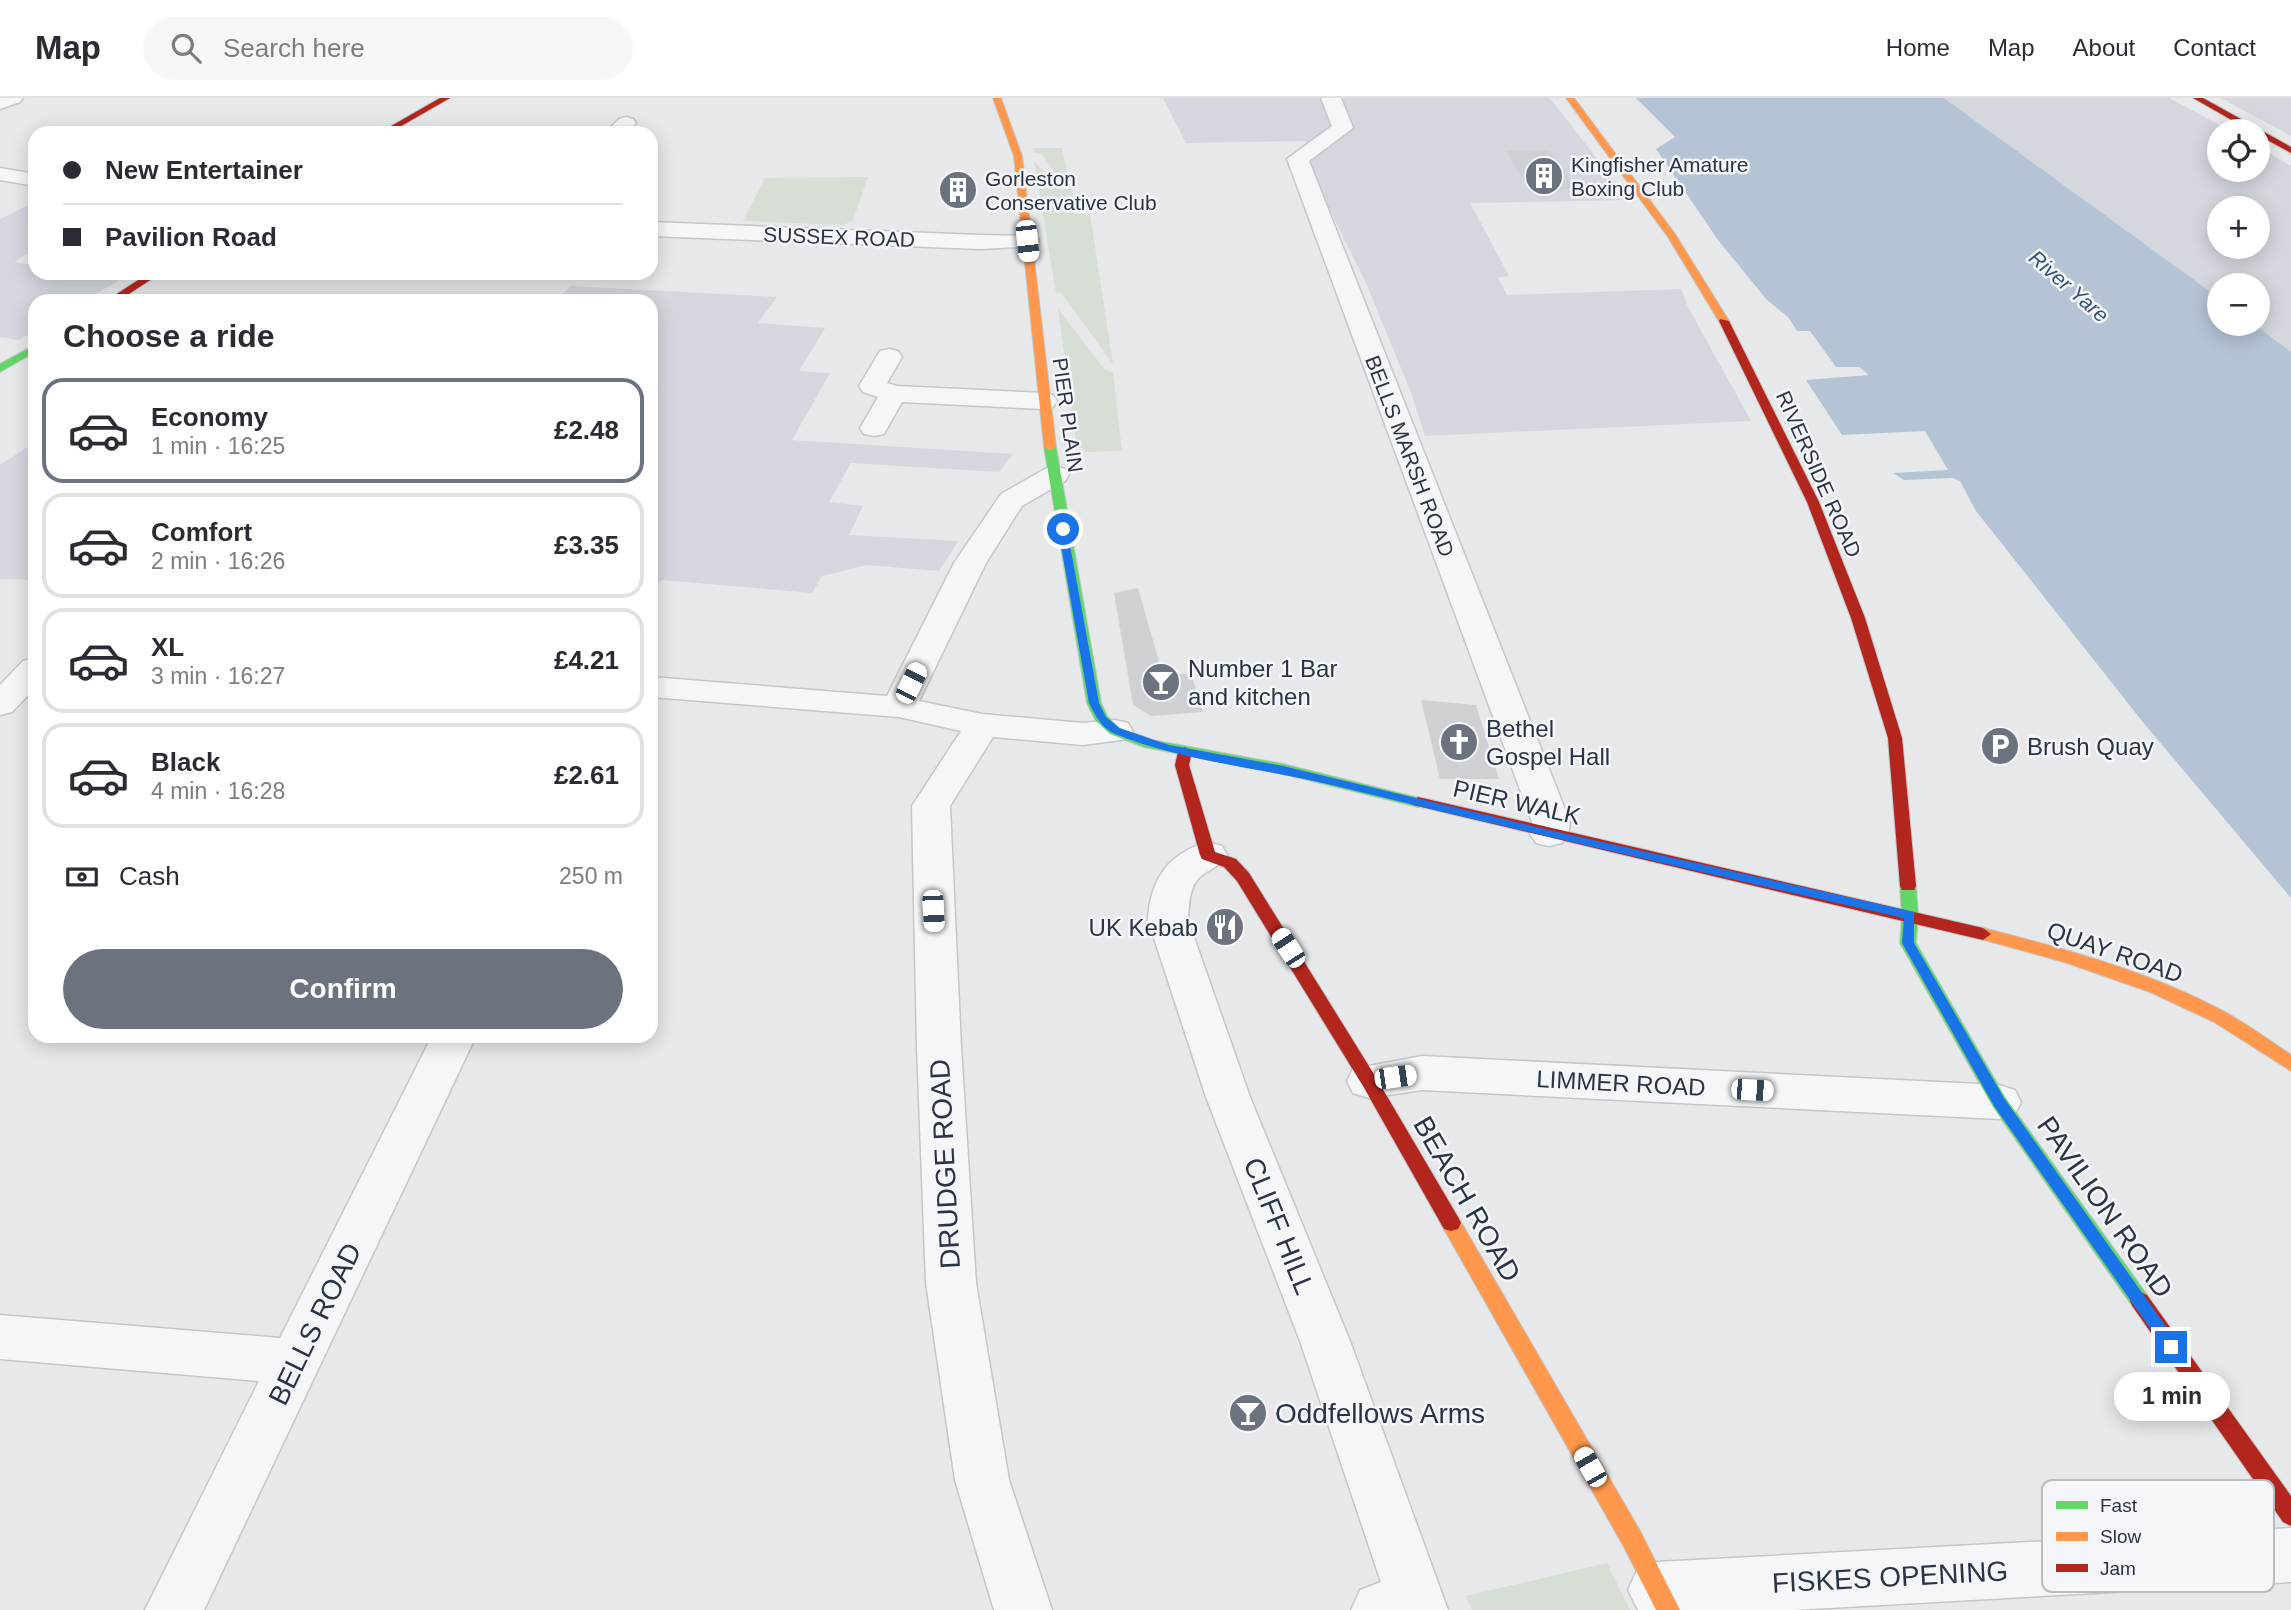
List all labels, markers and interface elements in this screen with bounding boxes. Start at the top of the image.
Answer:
search box [143,17,633,80]
text: Map [35,29,101,66]
icon: search [167,29,205,67]
text: Search here [223,33,365,63]
text: Home [1886,34,1950,61]
text: Map [1988,34,2035,61]
text: About [2073,34,2135,61]
text: Contact [2173,34,2256,61]
map controls [2207,119,2270,336]
button: locate [2207,119,2270,182]
place label: Kingfisher Amature Boxing Club [1571,153,1748,200]
text: New Entertainer [105,155,303,185]
building icon: Kingfisher Amature Boxing Club [1523,155,1565,197]
place label: Gorleston Conservative Club [985,167,1157,214]
building icon: Gorleston Conservative Club [937,169,979,211]
button: + [2207,196,2270,259]
car [1015,219,1040,263]
text: Pavilion Road [105,222,277,252]
street label: SUSSEX ROAD [763,223,915,251]
water label: River Yare [2025,245,2113,327]
button: − [2207,273,2270,336]
text: Choose a ride [63,318,275,354]
street label: BELLS MARSH ROAD [1361,352,1459,560]
street label: PIER PLAIN [1049,356,1087,474]
street label: RIVERSIDE ROAD [1772,387,1866,561]
icon: car [67,399,130,462]
text: Economy [151,402,268,432]
text: £2.48 [554,415,619,445]
text: 1 min · 16:25 [151,433,285,459]
route start [1047,513,1079,545]
icon: car [67,514,130,577]
text: Comfort [151,517,252,547]
text: £3.35 [554,530,619,560]
text: 2 min · 16:26 [151,548,285,574]
icon: car [67,629,130,692]
text: XL [151,632,184,662]
text: £4.21 [554,645,619,675]
place label: Number 1 Bar and kitchen [1188,655,1337,710]
car [893,660,930,706]
bar icon: Number 1 Bar and kitchen [1140,661,1182,703]
text: 3 min · 16:27 [151,663,285,689]
place label: Bethel Gospel Hall [1486,715,1610,770]
church icon: Bethel Gospel Hall [1438,721,1480,763]
parking icon: Brush Quay [1979,725,2021,767]
place label: Brush Quay [2027,733,2154,760]
icon: car [67,744,130,807]
text: Black [151,747,220,777]
text: £2.61 [554,760,619,790]
street label: PIER WALK [1451,774,1583,830]
text: 4 min · 16:28 [151,778,285,804]
icon: cash [63,858,101,896]
text: Cash [119,861,180,891]
text: 250 m [559,863,623,889]
car [922,889,945,933]
restaurant icon: UK Kebab [1204,906,1246,948]
place label: UK Kebab [1089,914,1198,941]
street label: QUAY ROAD [2044,916,2186,988]
car [1268,925,1309,971]
button: Confirm [63,949,623,1029]
street label: DRUDGE ROAD [924,1058,966,1270]
car [1373,1064,1418,1090]
street label: LIMMER ROAD [1536,1065,1706,1101]
car [1731,1078,1774,1102]
street label: BEACH ROAD [1407,1111,1527,1287]
street label: PAVILION ROAD [2031,1111,2179,1303]
street label: CLIFF HILL [1238,1153,1320,1299]
street label: BELLS ROAD [263,1238,367,1410]
route end [2155,1331,2187,1363]
callout: 1 min [2113,1372,2229,1420]
text: 1 min [2142,1383,2202,1409]
bar icon: Oddfellows Arms [1227,1392,1269,1434]
place label: Oddfellows Arms [1275,1398,1485,1429]
car [1571,1444,1610,1490]
legend [2042,1480,2274,1592]
text: Fast [2100,1495,2138,1516]
text: Slow [2100,1526,2141,1547]
street label: FISKES OPENING [1771,1555,2009,1599]
text: Jam [2100,1558,2136,1579]

